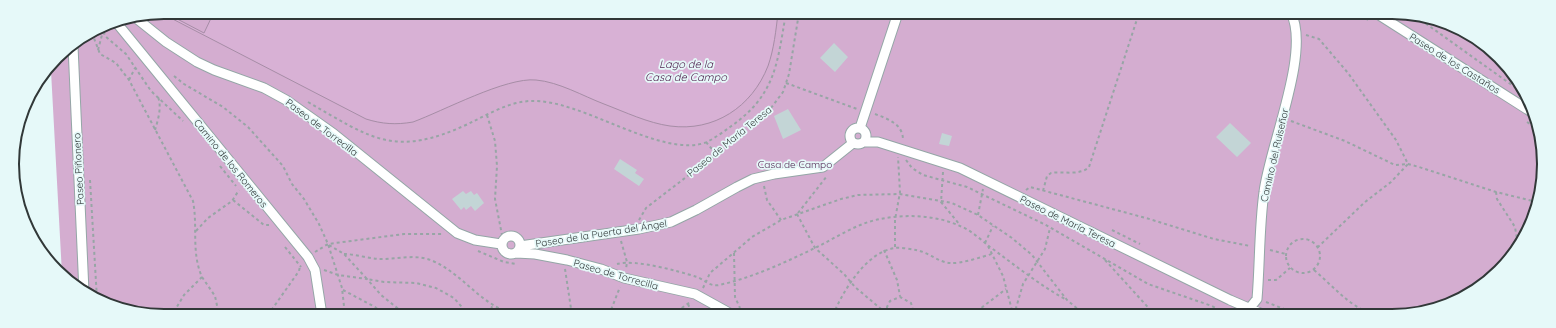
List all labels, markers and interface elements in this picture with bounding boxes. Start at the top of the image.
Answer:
street label: Paseo de los Castaños [1407,30,1503,97]
water label: Lago de la Casa de Campo [645,57,728,84]
street label: Paseo de Torrecilla [283,96,361,159]
street label: Paseo de María Teresa [684,103,774,180]
street label: Camino del Ruiseñor [1257,107,1292,203]
street label: Camino de los Romeros [191,116,271,211]
street label: Paseo Piñonero [70,133,87,205]
park label: Casa de Campo [758,158,832,171]
street label: Paseo de María Teresa [1018,193,1118,250]
street label: Paseo de la Puerta del Ángel [534,217,668,250]
street label: Paseo de Torrecilla [572,256,660,293]

